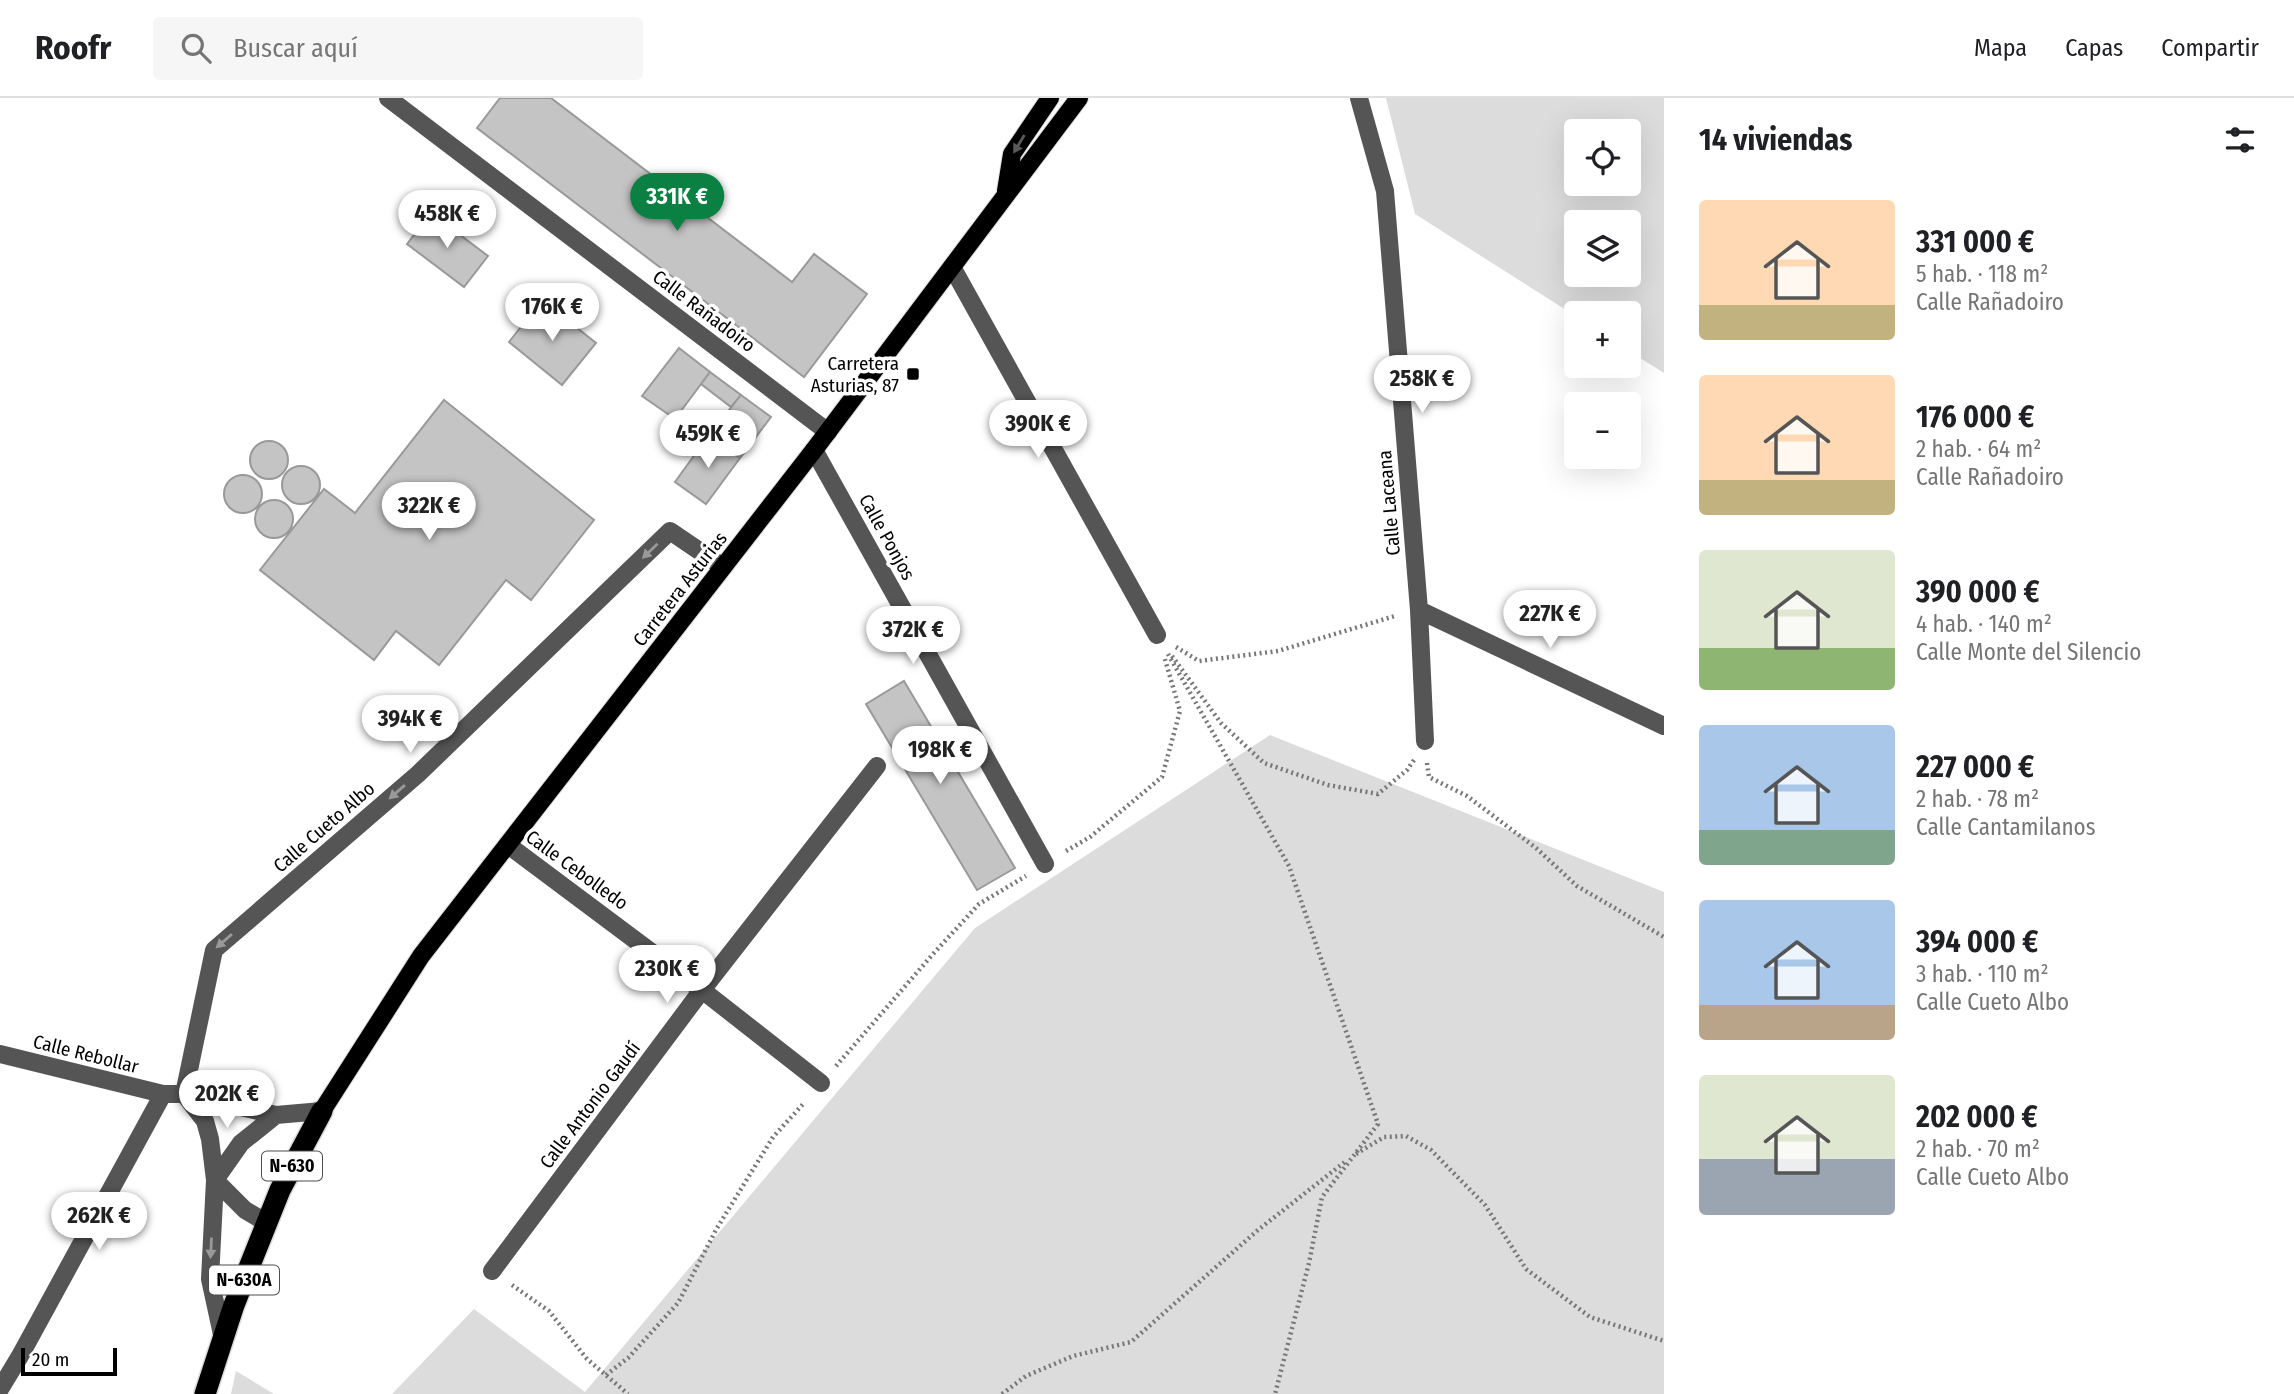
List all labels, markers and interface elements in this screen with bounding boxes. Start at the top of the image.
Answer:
search box [153,17,643,80]
text: Roofr [35,28,111,68]
icon: search [177,29,215,67]
text: Buscar aquí [233,33,358,64]
text: Mapa [1974,34,2027,62]
text: Capas [2065,34,2123,62]
text: Compartir [2161,34,2259,62]
map controls [1564,119,1641,469]
button: locate [1564,119,1641,196]
icon: filters [2221,121,2259,159]
text: 14 viviendas [1699,122,1852,158]
one-way arrow [1012,134,1025,153]
pin: 331K € [620,174,734,233]
text: 331K € [646,182,708,210]
pin: 458K € [390,190,504,250]
text: 458K € [414,199,480,227]
button: layers [1564,210,1641,287]
text: 331 000 € [1916,224,2034,260]
icon: home [1755,228,1839,312]
text: 5 hab. · 118 m² [1916,260,2048,288]
street label: Calle Rañadoiro [648,265,760,357]
pin: 176K € [495,284,609,343]
text: Calle Rañadoiro [1916,288,2064,316]
text: 176K € [521,292,583,320]
button: + [1564,301,1641,378]
place label: Carretera Asturias, 87 [811,352,899,397]
pin: 258K € [1365,356,1479,415]
text: 258K € [1390,364,1454,392]
marker: Carretera Asturias, 87 [905,366,921,382]
button: − [1564,392,1641,469]
text: 176 000 € [1916,399,2034,435]
pin: 390K € [981,400,1095,460]
icon: home [1755,403,1839,487]
text: 390K € [1005,409,1071,437]
pin: 459K € [651,410,765,470]
text: 459K € [676,419,740,447]
text: 2 hab. · 64 m² [1916,435,2041,463]
street label: Calle Laceana [1373,449,1405,557]
text: Calle Rañadoiro [1916,463,2064,491]
pin: 322K € [372,482,486,542]
street label: Calle Ponjos [854,490,920,584]
text: 322K € [398,491,460,519]
street label: Carretera Asturias [628,527,732,651]
one-way arrow [642,542,659,558]
text: 390 000 € [1916,574,2040,610]
icon: home [1755,578,1839,662]
pin: 227K € [1493,590,1607,650]
text: 227K € [1519,599,1581,627]
pin: 372K € [856,606,970,666]
text: 4 hab. · 140 m² [1916,610,2052,638]
text: 372K € [882,615,944,643]
text: Calle Monte del Silencio [1916,638,2141,666]
pin: 394K € [353,696,467,755]
text: 394K € [378,704,442,732]
pin: 198K € [883,726,997,786]
text: 198K € [908,735,972,763]
text: 227 000 € [1916,749,2034,785]
icon: home [1755,753,1839,837]
street label: Calle Cueto Albo [269,777,379,877]
one-way arrow [388,784,405,799]
text: 2 hab. · 78 m² [1916,785,2039,813]
text: Calle Cantamilanos [1916,813,2096,841]
street label: Calle Cebolledo [521,825,633,915]
text: 394 000 € [1916,924,2038,960]
icon: home [1755,928,1839,1012]
one-way arrow [216,933,233,948]
pin: 230K € [610,946,724,1005]
text: 230K € [635,954,699,982]
text: 3 hab. · 110 m² [1916,960,2049,988]
text: Calle Cueto Albo [1916,988,2069,1016]
street label: Calle Rebollar [31,1030,141,1078]
street label: Calle Antonio Gaudí [535,1037,645,1173]
pin: 202K € [170,1070,284,1130]
text: 202K € [195,1079,259,1107]
text: 202 000 € [1916,1099,2038,1135]
icon: home [1755,1103,1839,1187]
text: 2 hab. · 70 m² [1916,1135,2040,1163]
road number: N-630 [262,1152,322,1181]
text: Calle Cueto Albo [1916,1163,2069,1191]
pin: 262K € [42,1192,156,1252]
text: 262K € [67,1201,131,1229]
one-way arrow [206,1237,217,1259]
road number: N-630A [209,1266,279,1294]
scale bar [21,1345,117,1377]
text: 20 m [32,1348,69,1371]

